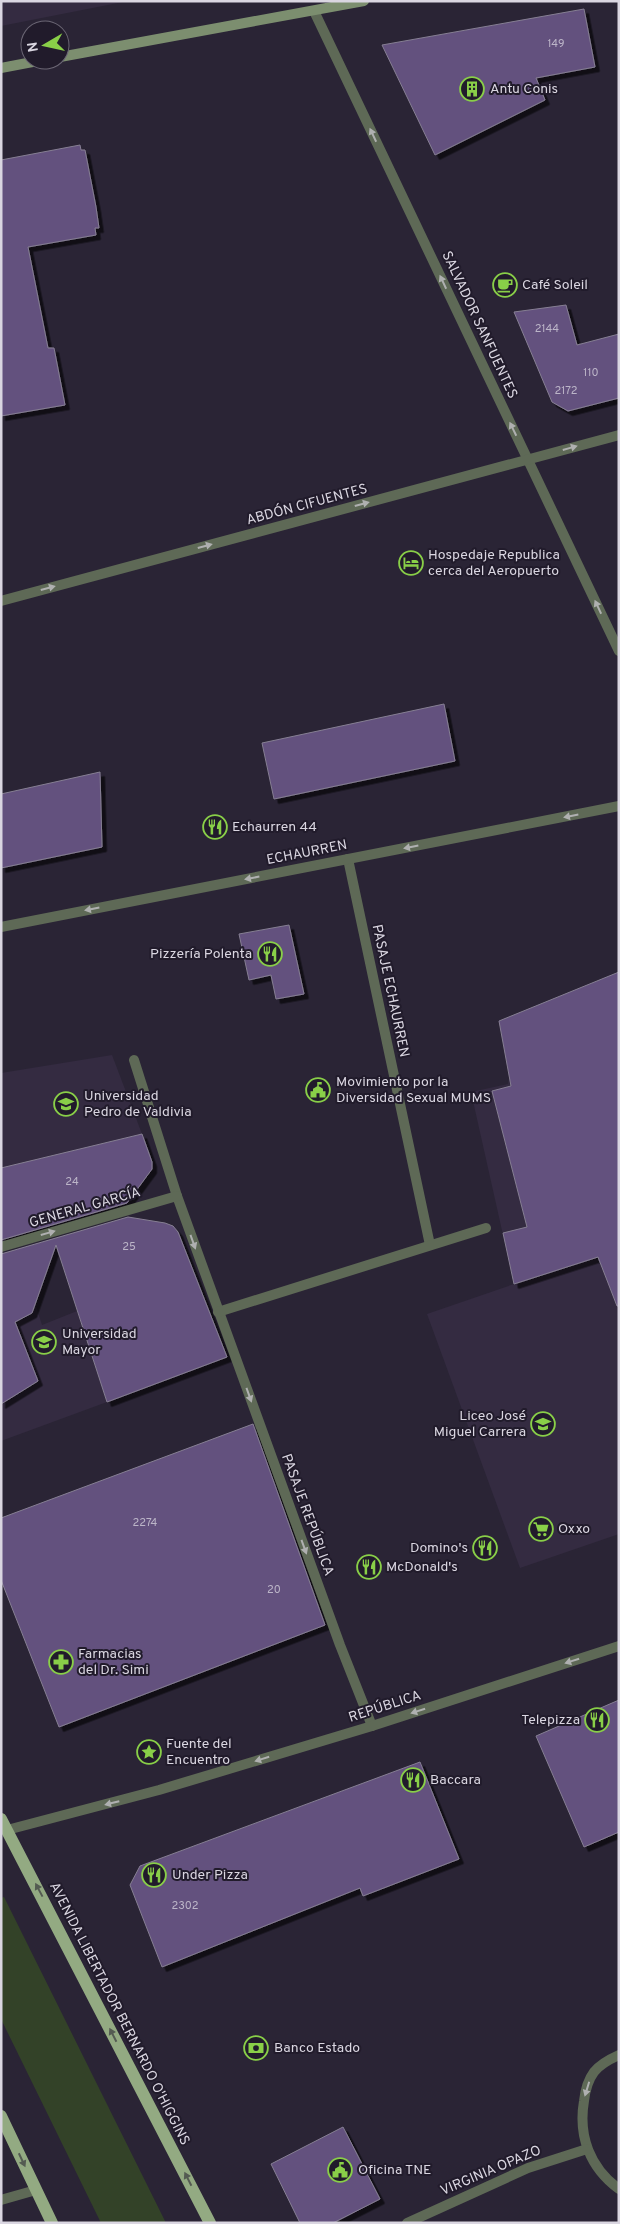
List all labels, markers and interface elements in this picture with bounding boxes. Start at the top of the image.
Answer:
north arrow [20,20,70,70]
house number: 149 [547,37,565,51]
text: N [24,40,43,53]
building icon: Antu Conis [459,76,485,102]
place label: Antu Conis [490,81,558,98]
one-way arrow [369,128,377,142]
street label: SALVADOR SANFUENTES [437,249,521,401]
cafe icon: Café Soleil [492,272,518,298]
one-way arrow [439,275,447,289]
place label: Café Soleil [522,277,588,294]
house number: 2144 [535,322,559,336]
house number: 110 [583,366,599,380]
house number: 2172 [554,384,578,398]
one-way arrow [509,422,517,436]
one-way arrow [562,444,577,452]
street label: ABDÓN CIFUENTES [244,480,369,529]
one-way arrow [355,500,370,508]
one-way arrow [198,542,213,550]
place label: Hospedaje Republica cerca del Aeropuerto [428,547,560,580]
hotel icon: Hospedaje Republica cerca del Aeropuerto [398,550,424,576]
one-way arrow [41,584,56,592]
one-way arrow [594,600,602,614]
one-way arrow [562,812,578,820]
restaurant icon: Echaurren 44 [202,814,228,840]
place label: Echaurren 44 [232,819,317,836]
street label: ECHAURREN [265,837,349,869]
one-way arrow [404,843,419,851]
one-way arrow [244,874,260,882]
one-way arrow [84,906,100,914]
street label: PASAJE ECHAURREN [368,923,412,1059]
restaurant icon: Pizzería Polenta [257,941,283,967]
place label: Pizzería Polenta [150,946,252,963]
place label: Movimiento por la Diversidad Sexual MUMS [336,1074,491,1107]
public building icon: Movimiento por la Diversidad Sexual MUMS [305,1077,331,1103]
place label: Universidad Pedro de Valdivia [84,1088,192,1121]
school or university icon: Universidad Pedro de Valdivia [53,1091,79,1117]
house number: 24 [65,1175,79,1189]
street label: GENERAL GARCÍA [27,1183,143,1232]
one-way arrow [41,1229,56,1237]
one-way arrow [189,1235,197,1250]
house number: 25 [122,1240,136,1254]
place label: Universidad Mayor [62,1326,137,1359]
school or university icon: Universidad Mayor [31,1329,57,1355]
one-way arrow [246,1387,253,1402]
place label: Liceo José Miguel Carrera [434,1408,526,1441]
school or university icon: Liceo José Miguel Carrera [530,1411,556,1437]
street label: PASAJE REPÚBLICA [277,1451,338,1578]
house number: 2274 [133,1516,158,1530]
supermarket icon: Oxxo [528,1516,554,1542]
place label: Oxxo [558,1521,590,1538]
restaurant icon: Domino's [472,1535,498,1561]
one-way arrow [301,1540,308,1555]
place label: Domino's [410,1540,468,1557]
restaurant icon: McDonald's [356,1554,382,1580]
place label: McDonald's [386,1559,458,1576]
house number: 20 [267,1583,281,1597]
place label: Farmacias del Dr. Simi [78,1646,149,1679]
pharmacy icon: Farmacias del Dr. Simi [48,1649,74,1675]
one-way arrow [565,1658,580,1666]
street label: REPÚBLICA [346,1686,423,1727]
restaurant icon: Telepizza [584,1707,610,1733]
one-way arrow [410,1708,425,1715]
place label: Telepizza [521,1712,580,1729]
place label: Fuente del Encuentro [166,1736,232,1769]
place icon: Fuente del Encuentro [136,1739,162,1765]
one-way arrow [255,1756,270,1764]
restaurant icon: Baccara [400,1767,426,1793]
place label: Baccara [430,1772,481,1789]
one-way arrow [104,1799,119,1807]
restaurant icon: Under Pizza [141,1862,167,1888]
place label: Under Pizza [172,1867,248,1884]
street label: AVENIDA LIBERTADOR BERNARDO O'HIGGINS [45,1880,193,2148]
one-way arrow [35,1883,43,1898]
house number: 2302 [171,1899,199,1913]
one-way arrow [109,2028,117,2042]
bank icon: Banco Estado [243,2035,269,2061]
place label: Banco Estado [274,2040,360,2057]
one-way arrow [582,2081,590,2096]
street label: VIRGINIA OPAZO [438,2142,544,2200]
one-way arrow [18,2153,26,2167]
public building icon: Oficina TNE [327,2157,353,2183]
place label: Oficina TNE [358,2162,431,2179]
one-way arrow [184,2172,192,2187]

